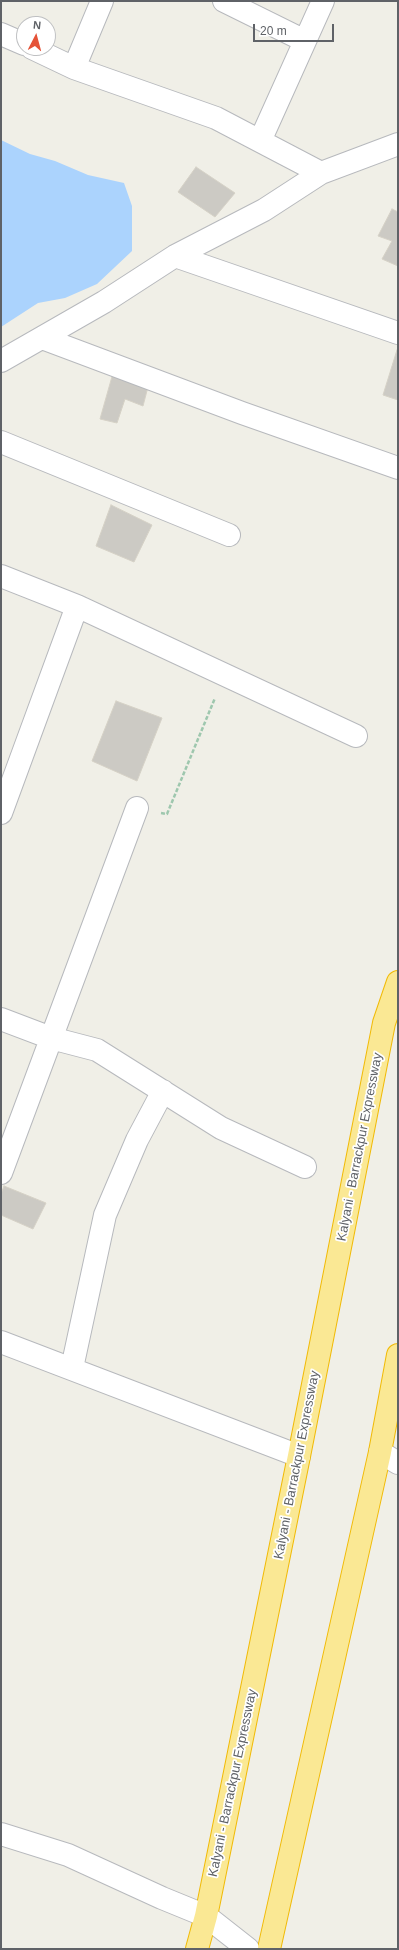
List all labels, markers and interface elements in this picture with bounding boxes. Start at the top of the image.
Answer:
north arrow [16,16,56,56]
scale bar [255,16,336,42]
text: N [33,19,42,31]
text: 20 m [260,24,287,38]
street label: Kalyani - Barrackpur Expressway [334,1052,386,1242]
street label: Kalyani - Barrackpur Expressway [271,1370,323,1560]
street label: Kalyani - Barrackpur Expressway [205,1688,261,1878]

